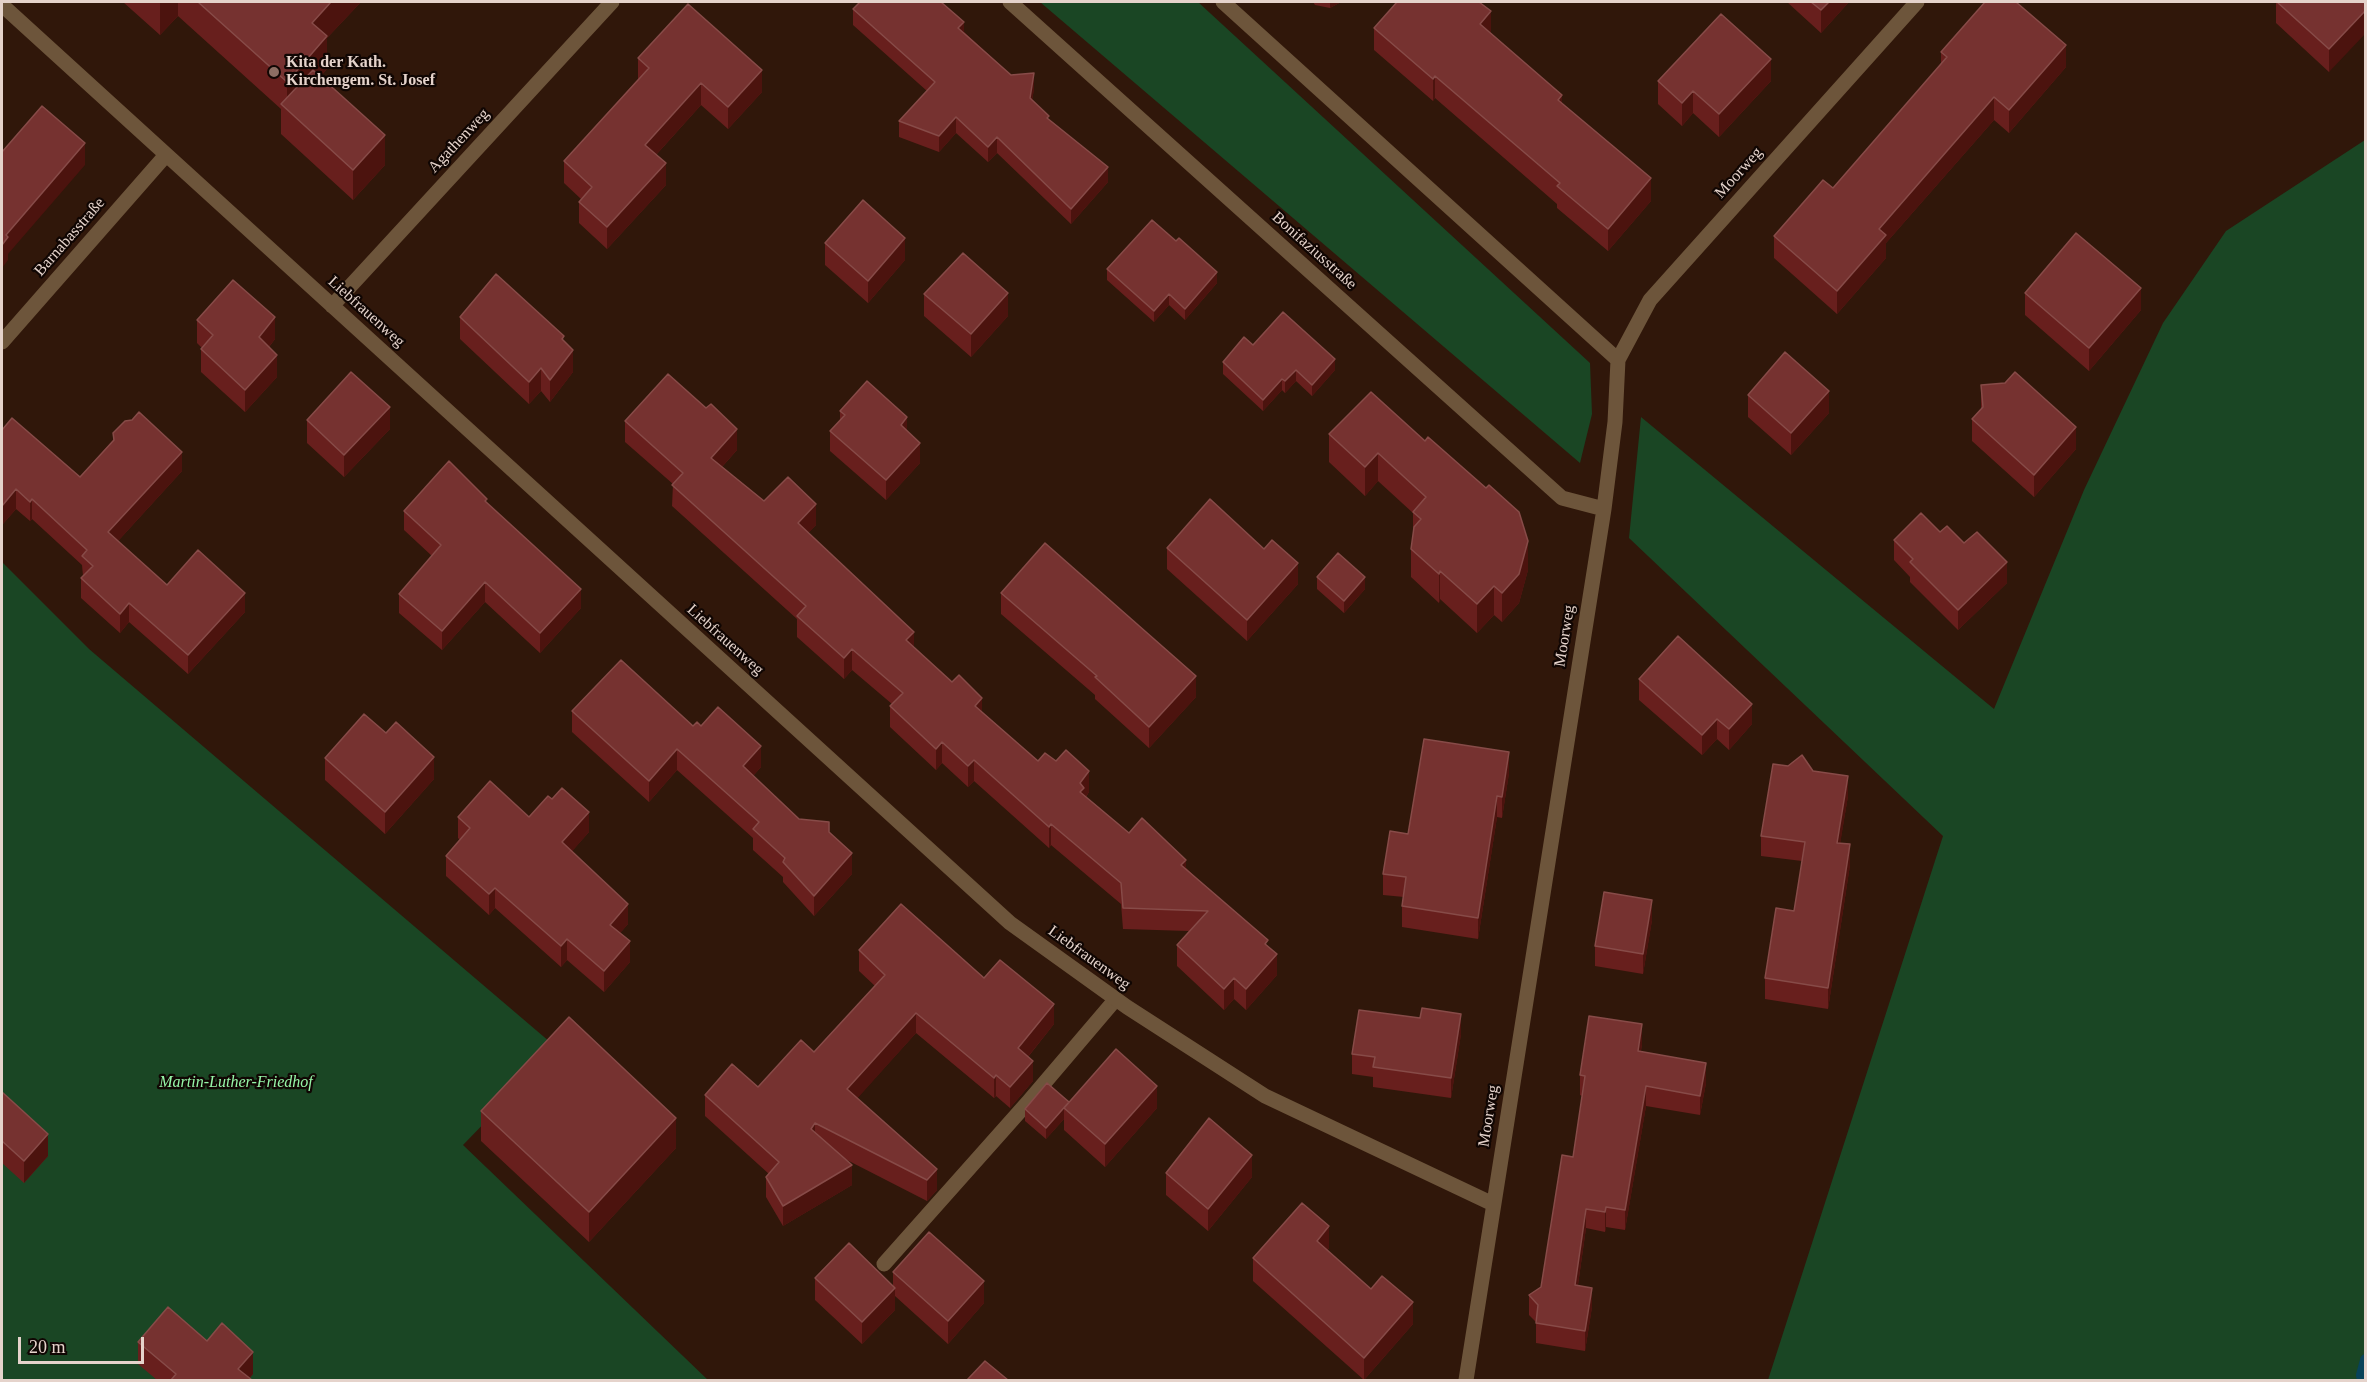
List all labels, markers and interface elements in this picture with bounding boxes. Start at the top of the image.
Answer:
place label: Kita der Kath. Kirchengem. St. Josef [286,53,435,91]
marker: Kita der Kath. Kirchengem. St. Josef [267,65,281,79]
street label: Agathenweg [424,105,494,177]
street label: Moorweg [1711,143,1767,203]
street label: Barnabasstraße [31,194,109,280]
street label: Bonifaziusstraße [1268,208,1360,294]
street label: Liebfrauenweg [324,272,408,352]
street label: Liebfrauenweg [683,600,767,680]
street label: Moorweg [1551,604,1579,668]
street label: Liebfrauenweg [1044,922,1134,994]
park label: Martin-Luther-Friedhof [159,1073,313,1093]
street label: Moorweg [1475,1084,1503,1148]
scale bar [21,1325,147,1363]
text: 20 m [29,1337,66,1357]

